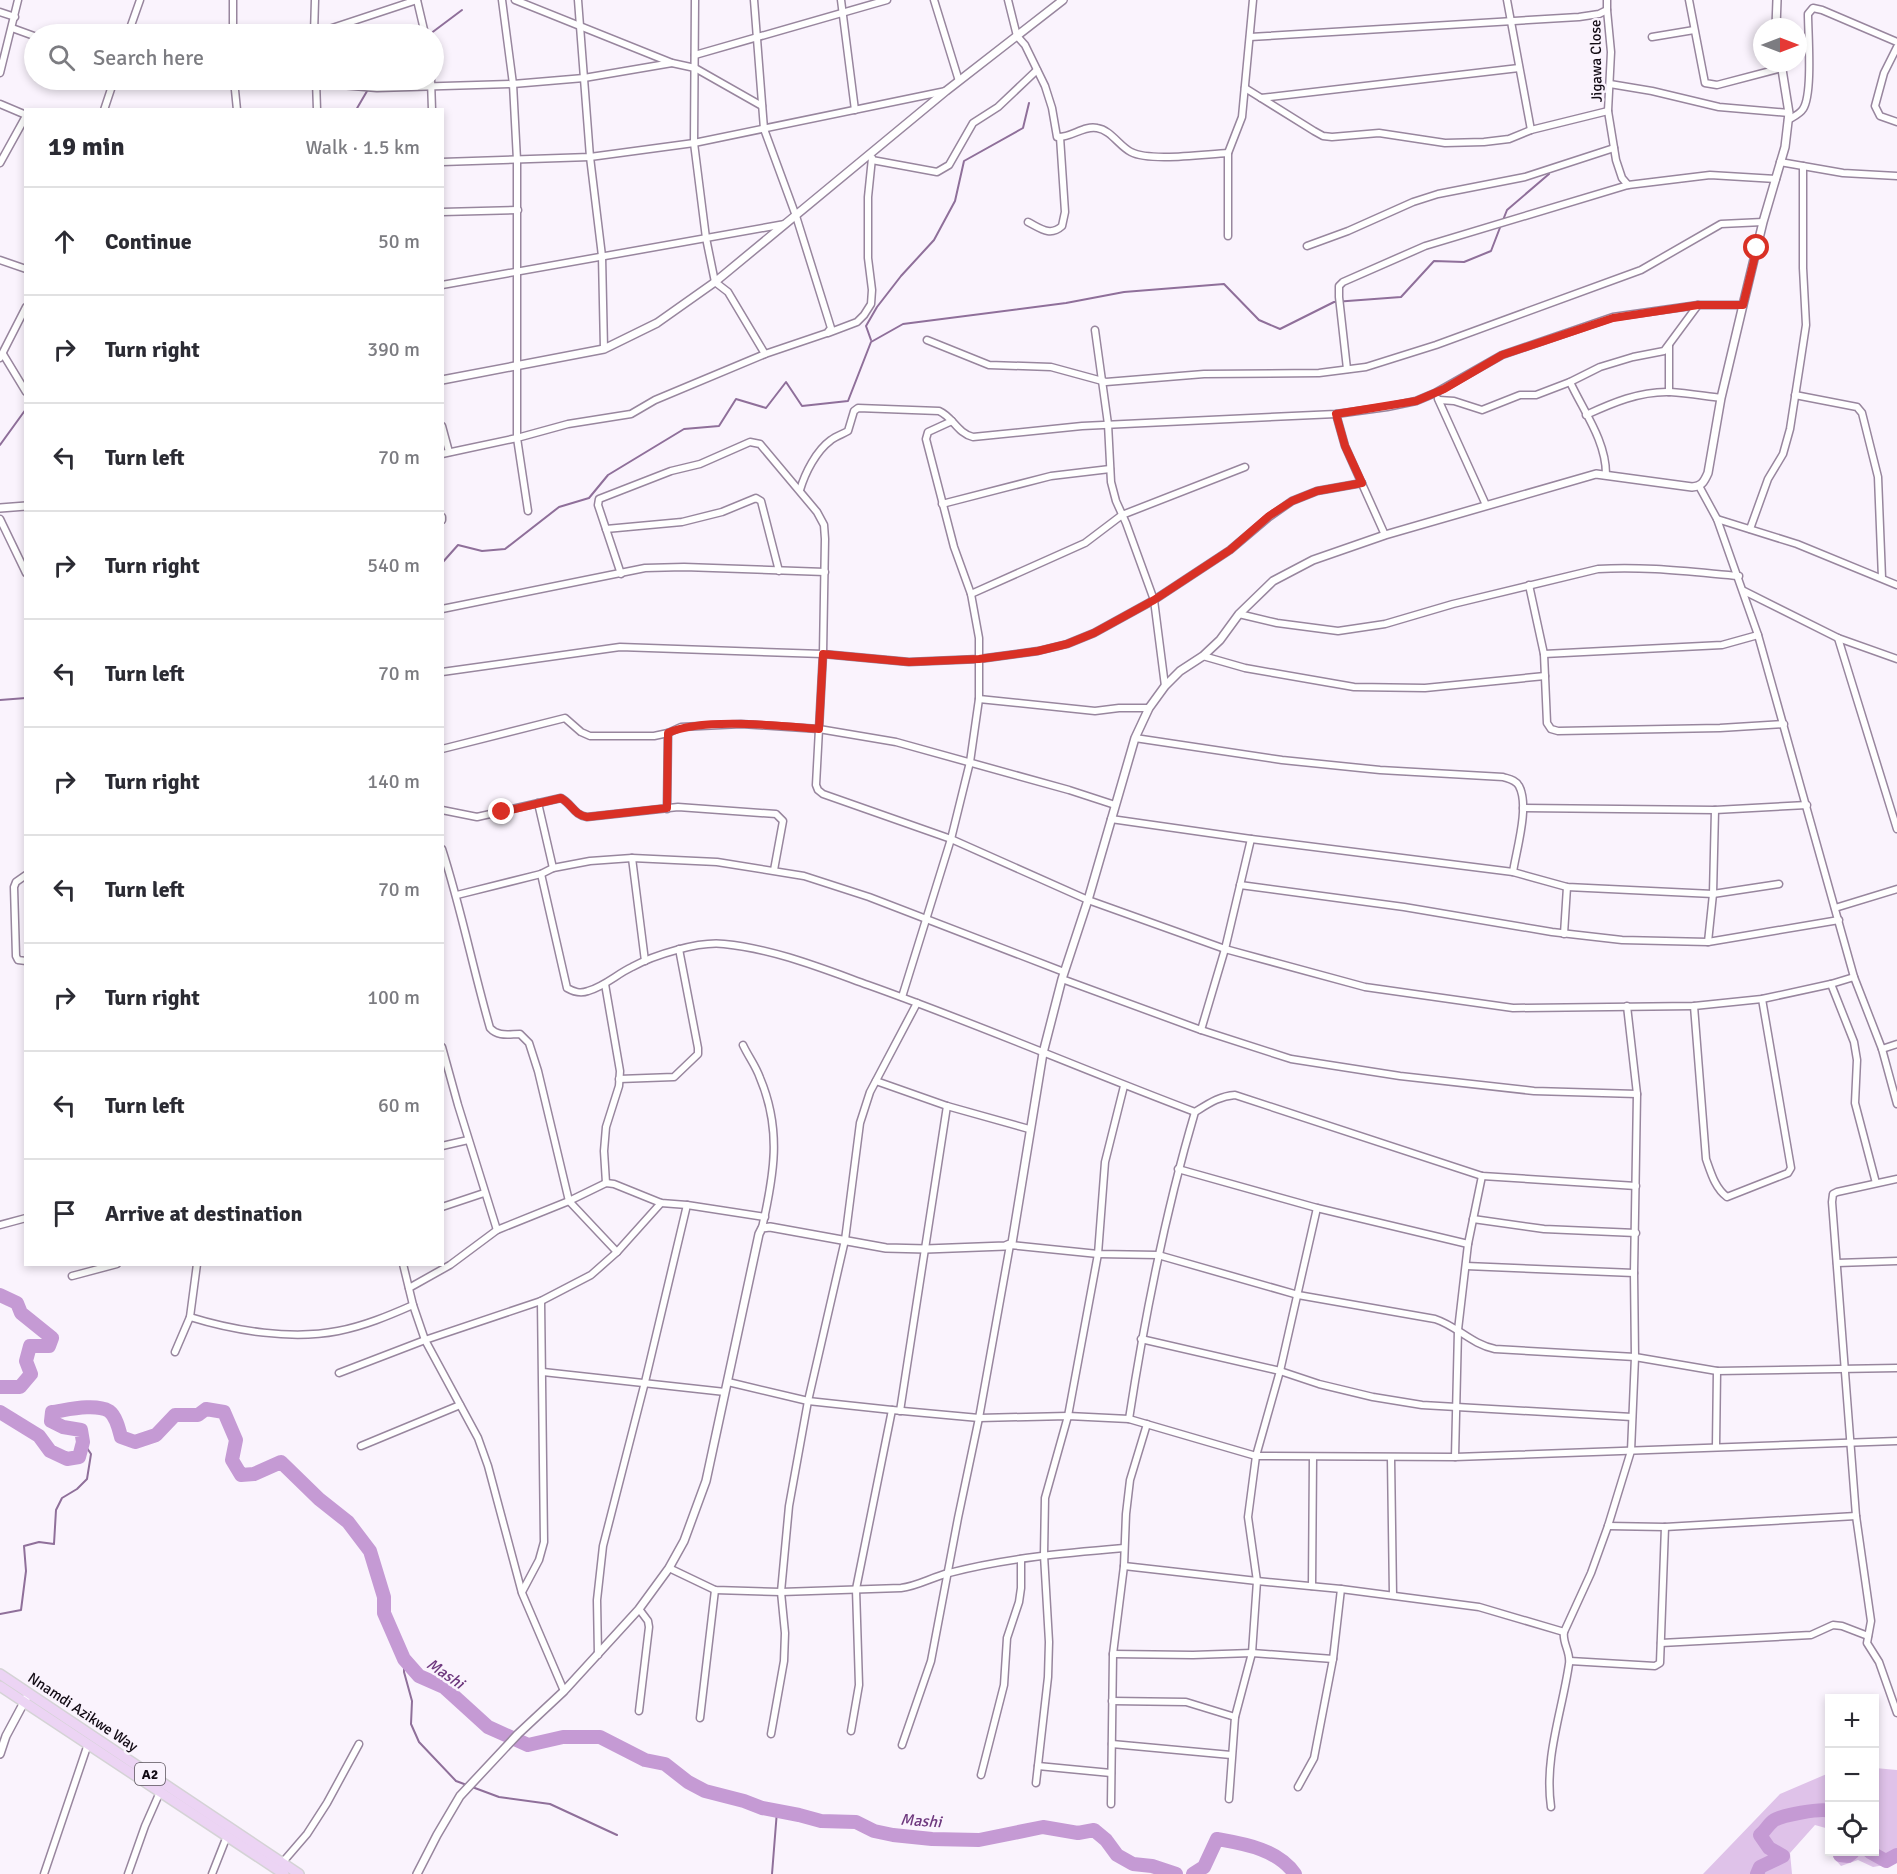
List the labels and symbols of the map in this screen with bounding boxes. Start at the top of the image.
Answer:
north arrow [1753,18,1807,72]
street label: Jigawa Close [1586,19,1606,103]
route start [1743,234,1769,260]
route end [488,798,514,824]
water label: Mashi [423,1654,469,1695]
street label: Nnamdi Azikwe Way [25,1669,141,1755]
road number: A2 [135,1763,165,1785]
water label: Mashi [900,1810,944,1833]

